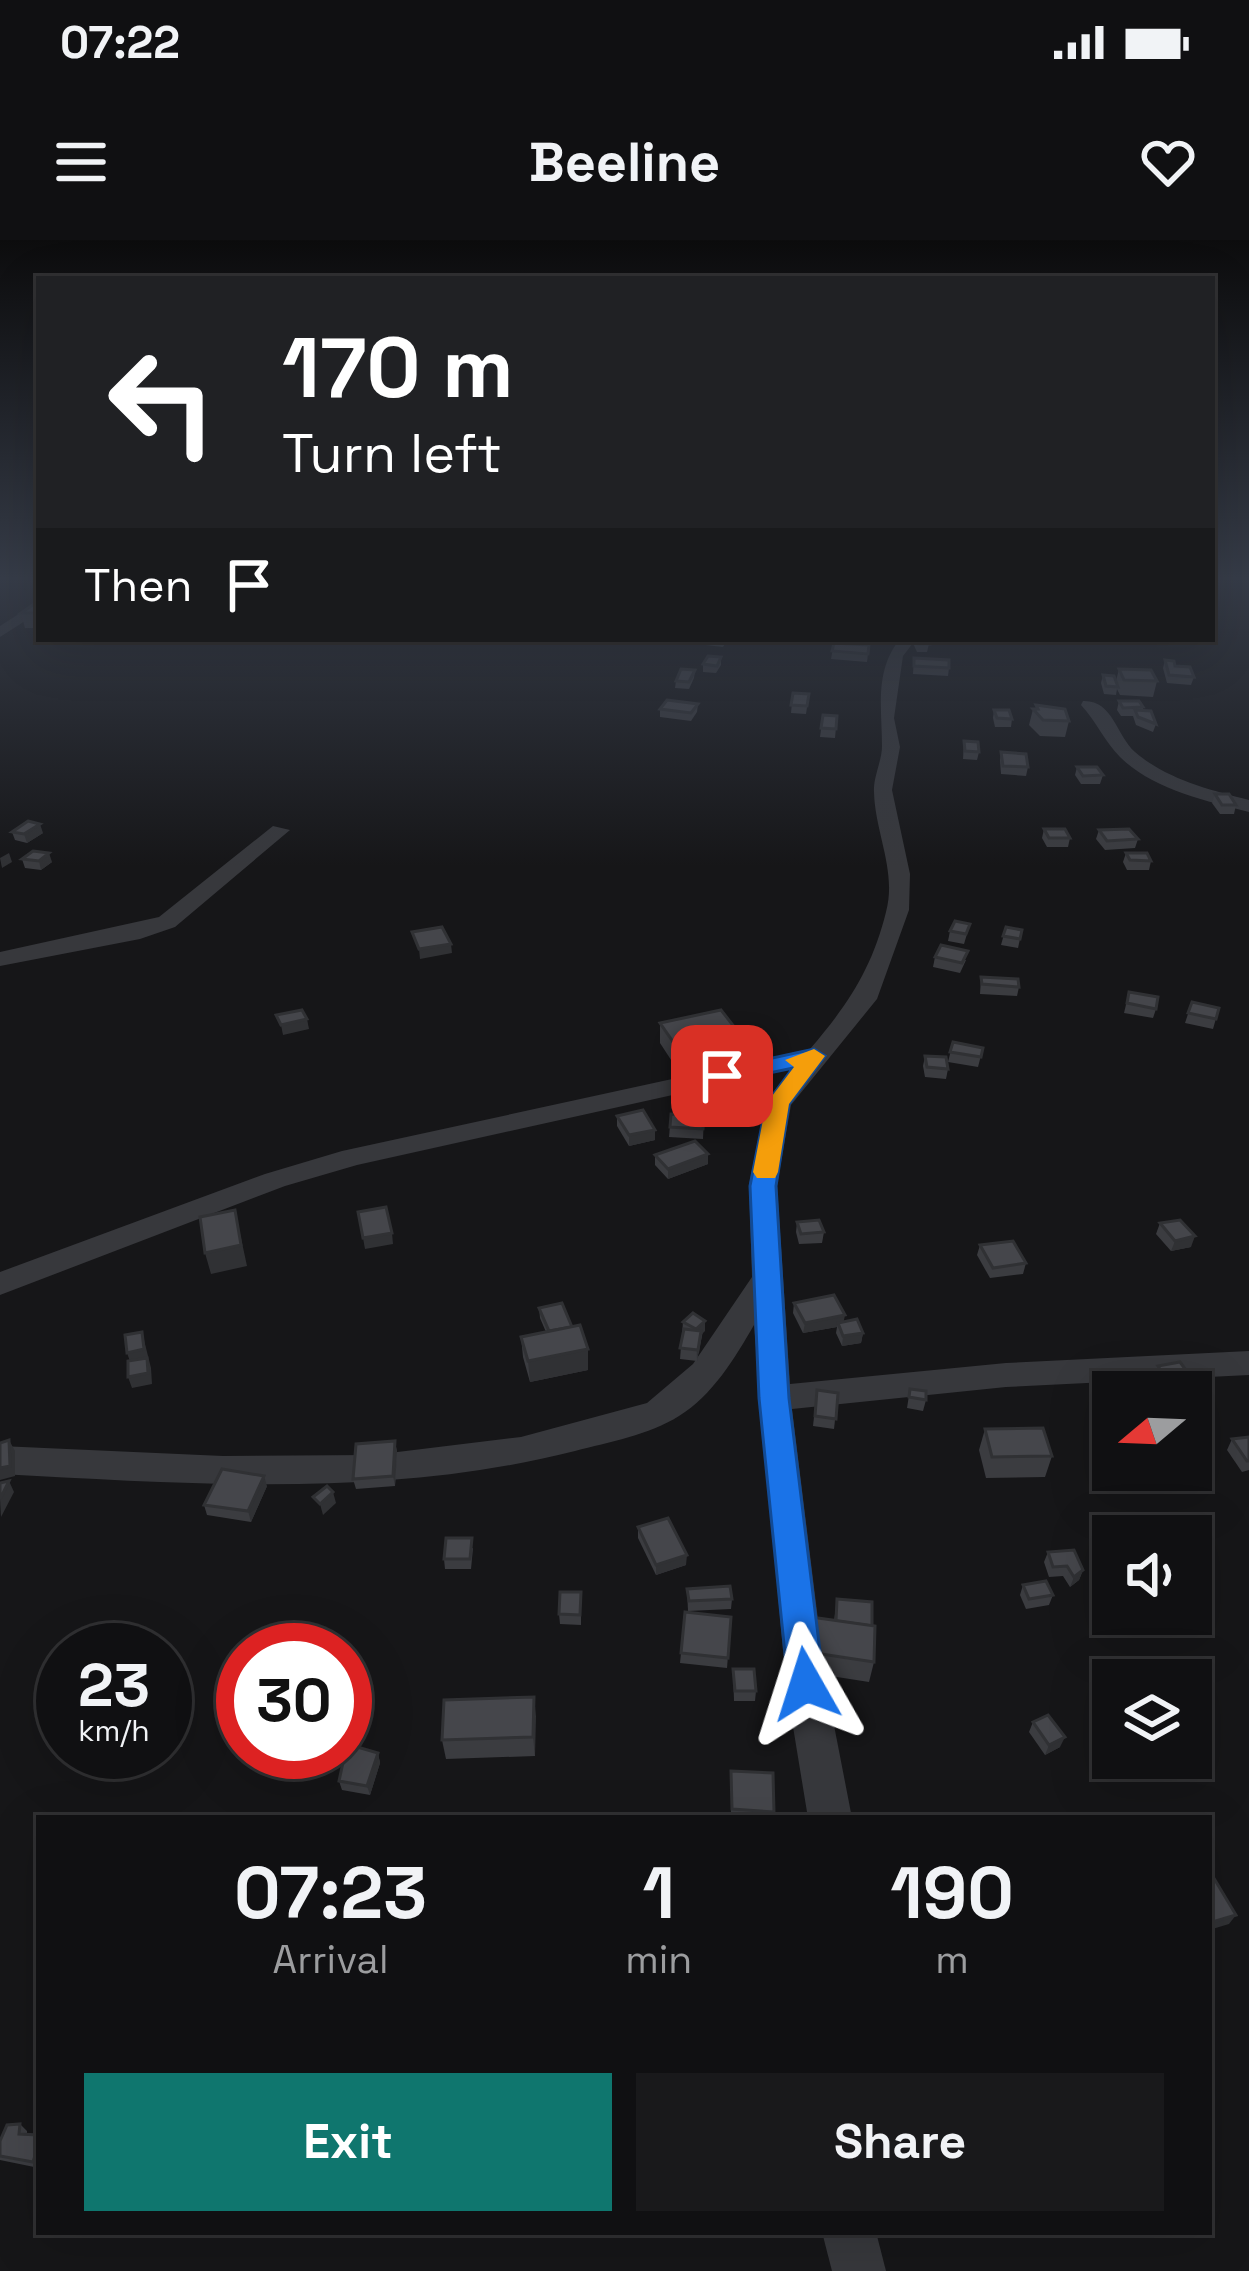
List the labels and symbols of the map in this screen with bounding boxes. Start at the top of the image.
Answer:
pin [671,1025,773,1127]
north arrow [1092,1371,1212,1491]
position arrow [743,1621,869,1747]
speed limit sign: 30 [216,1623,372,1779]

